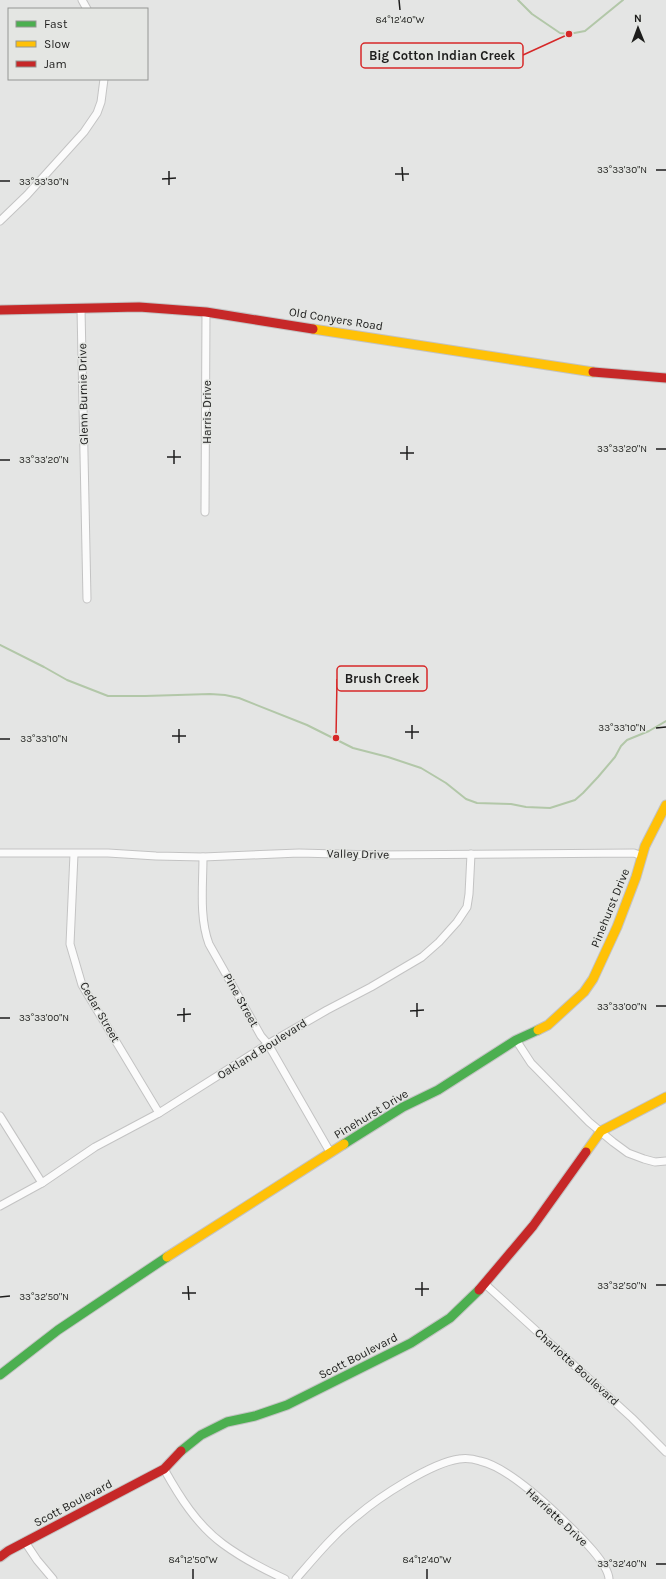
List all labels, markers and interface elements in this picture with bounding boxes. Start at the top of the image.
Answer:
legend [8,8,148,80]
north arrow [618,8,658,48]
text: N [634,12,642,25]
text: 84°12'40"W [375,14,425,26]
text: Fast [44,17,68,31]
text: Slow [44,37,70,51]
callout: Big Cotton Indian Creek [361,43,523,68]
text: Big Cotton Indian Creek [369,48,515,63]
text: Jam [44,57,67,71]
text: 33°33'30"N [597,164,647,176]
text: 33°33'30"N [19,176,69,188]
street label: Old Conyers Road [288,305,384,333]
street label: Glenn Burnie Drive [75,343,91,445]
street label: Harris Drive [200,380,214,444]
text: 33°33'20"N [597,443,647,455]
text: 33°33'20"N [19,454,69,466]
callout: Brush Creek [337,666,427,691]
text: Brush Creek [345,671,420,686]
text: 33°33'10"N [598,722,646,734]
text: 33°33'10"N [20,733,68,745]
street label: Valley Drive [327,846,389,862]
street label: Pinehurst Drive [588,866,632,950]
street label: Pine Street [220,971,262,1030]
street label: Cedar Street [77,979,123,1045]
text: 33°33'00"N [597,1001,647,1013]
text: 33°33'00"N [19,1012,69,1024]
street label: Oakland Boulevard [215,1016,309,1082]
street label: Pinehurst Drive [331,1086,411,1142]
text: 33°32'50"N [597,1280,647,1292]
text: 33°32'50"N [19,1291,69,1303]
street label: Charlotte Boulevard [532,1326,622,1408]
street label: Scott Boulevard [316,1330,400,1382]
street label: Scott Boulevard [31,1476,115,1530]
street label: Harriette Drive [523,1485,591,1549]
text: 84°12'50"W [168,1554,218,1566]
text: 84°12'40"W [402,1554,452,1566]
text: 33°32'40"N [597,1558,647,1570]

